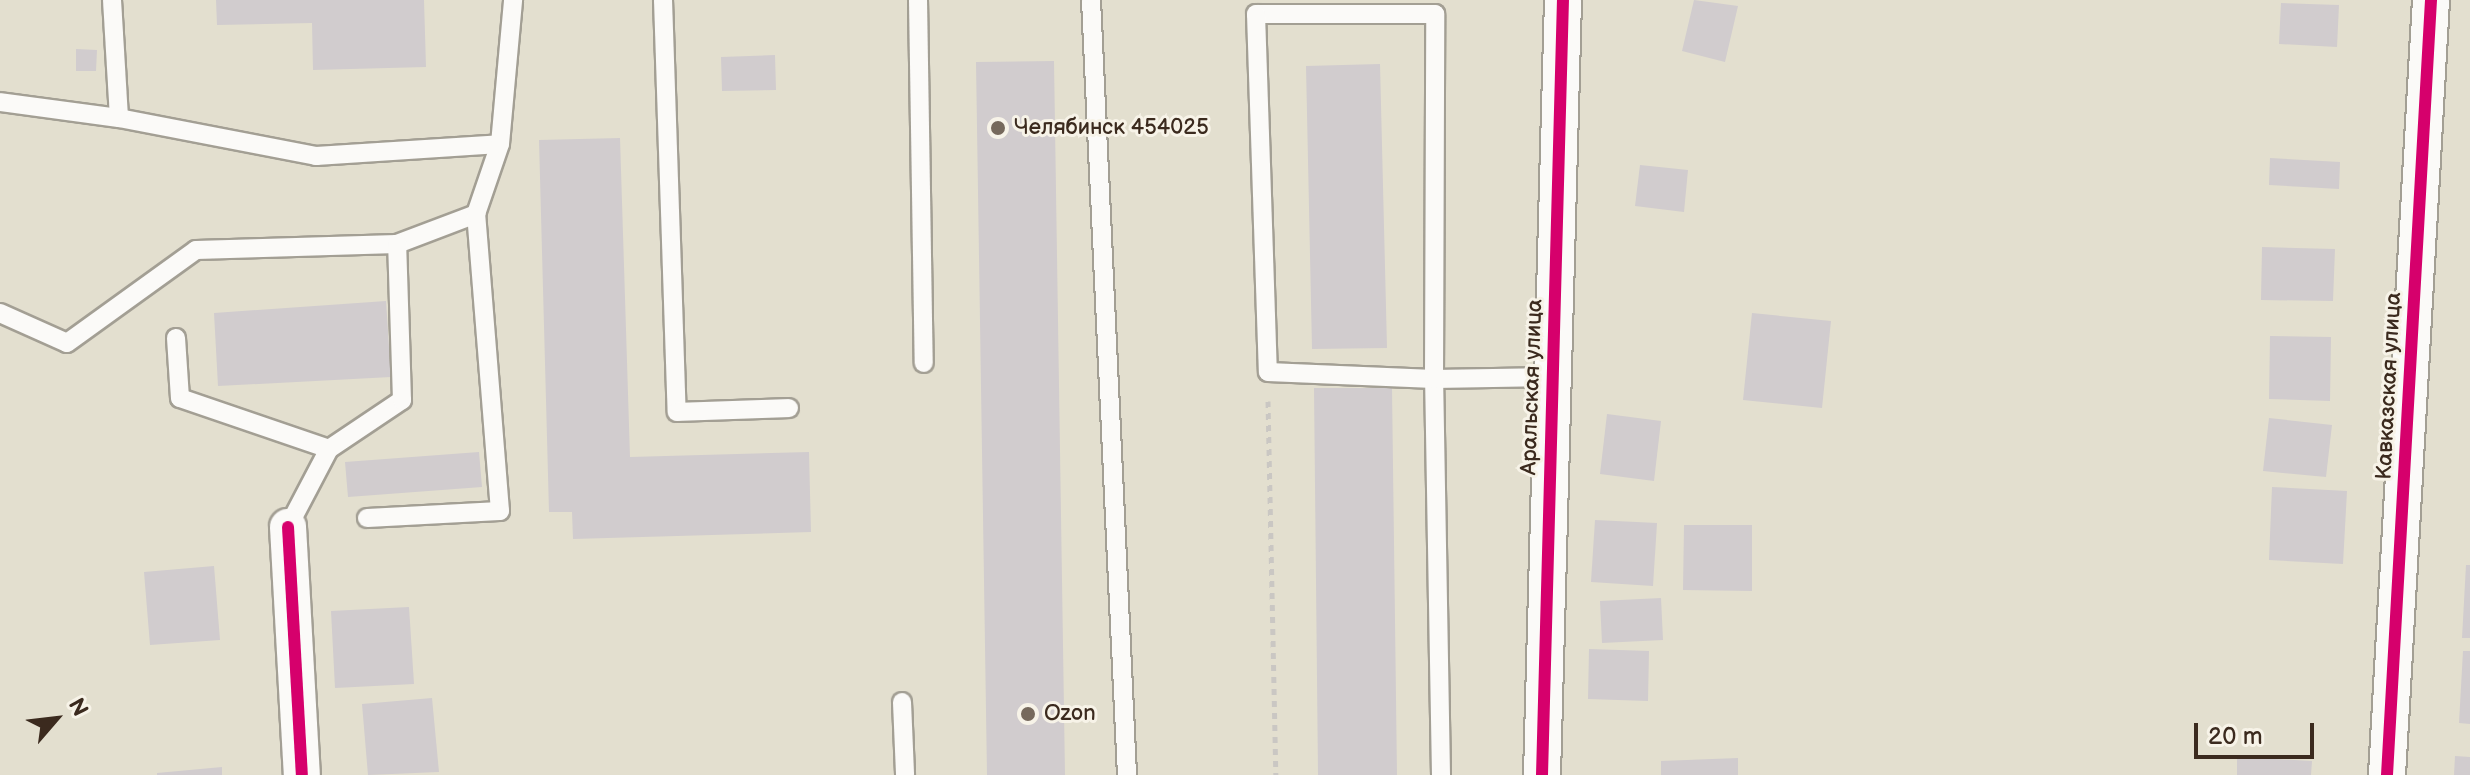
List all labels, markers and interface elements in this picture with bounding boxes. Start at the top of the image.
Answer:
place label: Челябинск 454025 [1014,115,1209,141]
marker: Челябинск 454025 [989,119,1007,137]
street label: Кавказская улица [2371,292,2407,480]
street label: Аральская улица [1516,298,1548,476]
north arrow [16,679,96,759]
text: N [62,694,93,721]
place label: Ozon [1044,701,1096,727]
marker: Ozon [1019,705,1037,723]
scale bar [2198,707,2318,757]
text: 20 m [2208,722,2263,751]

